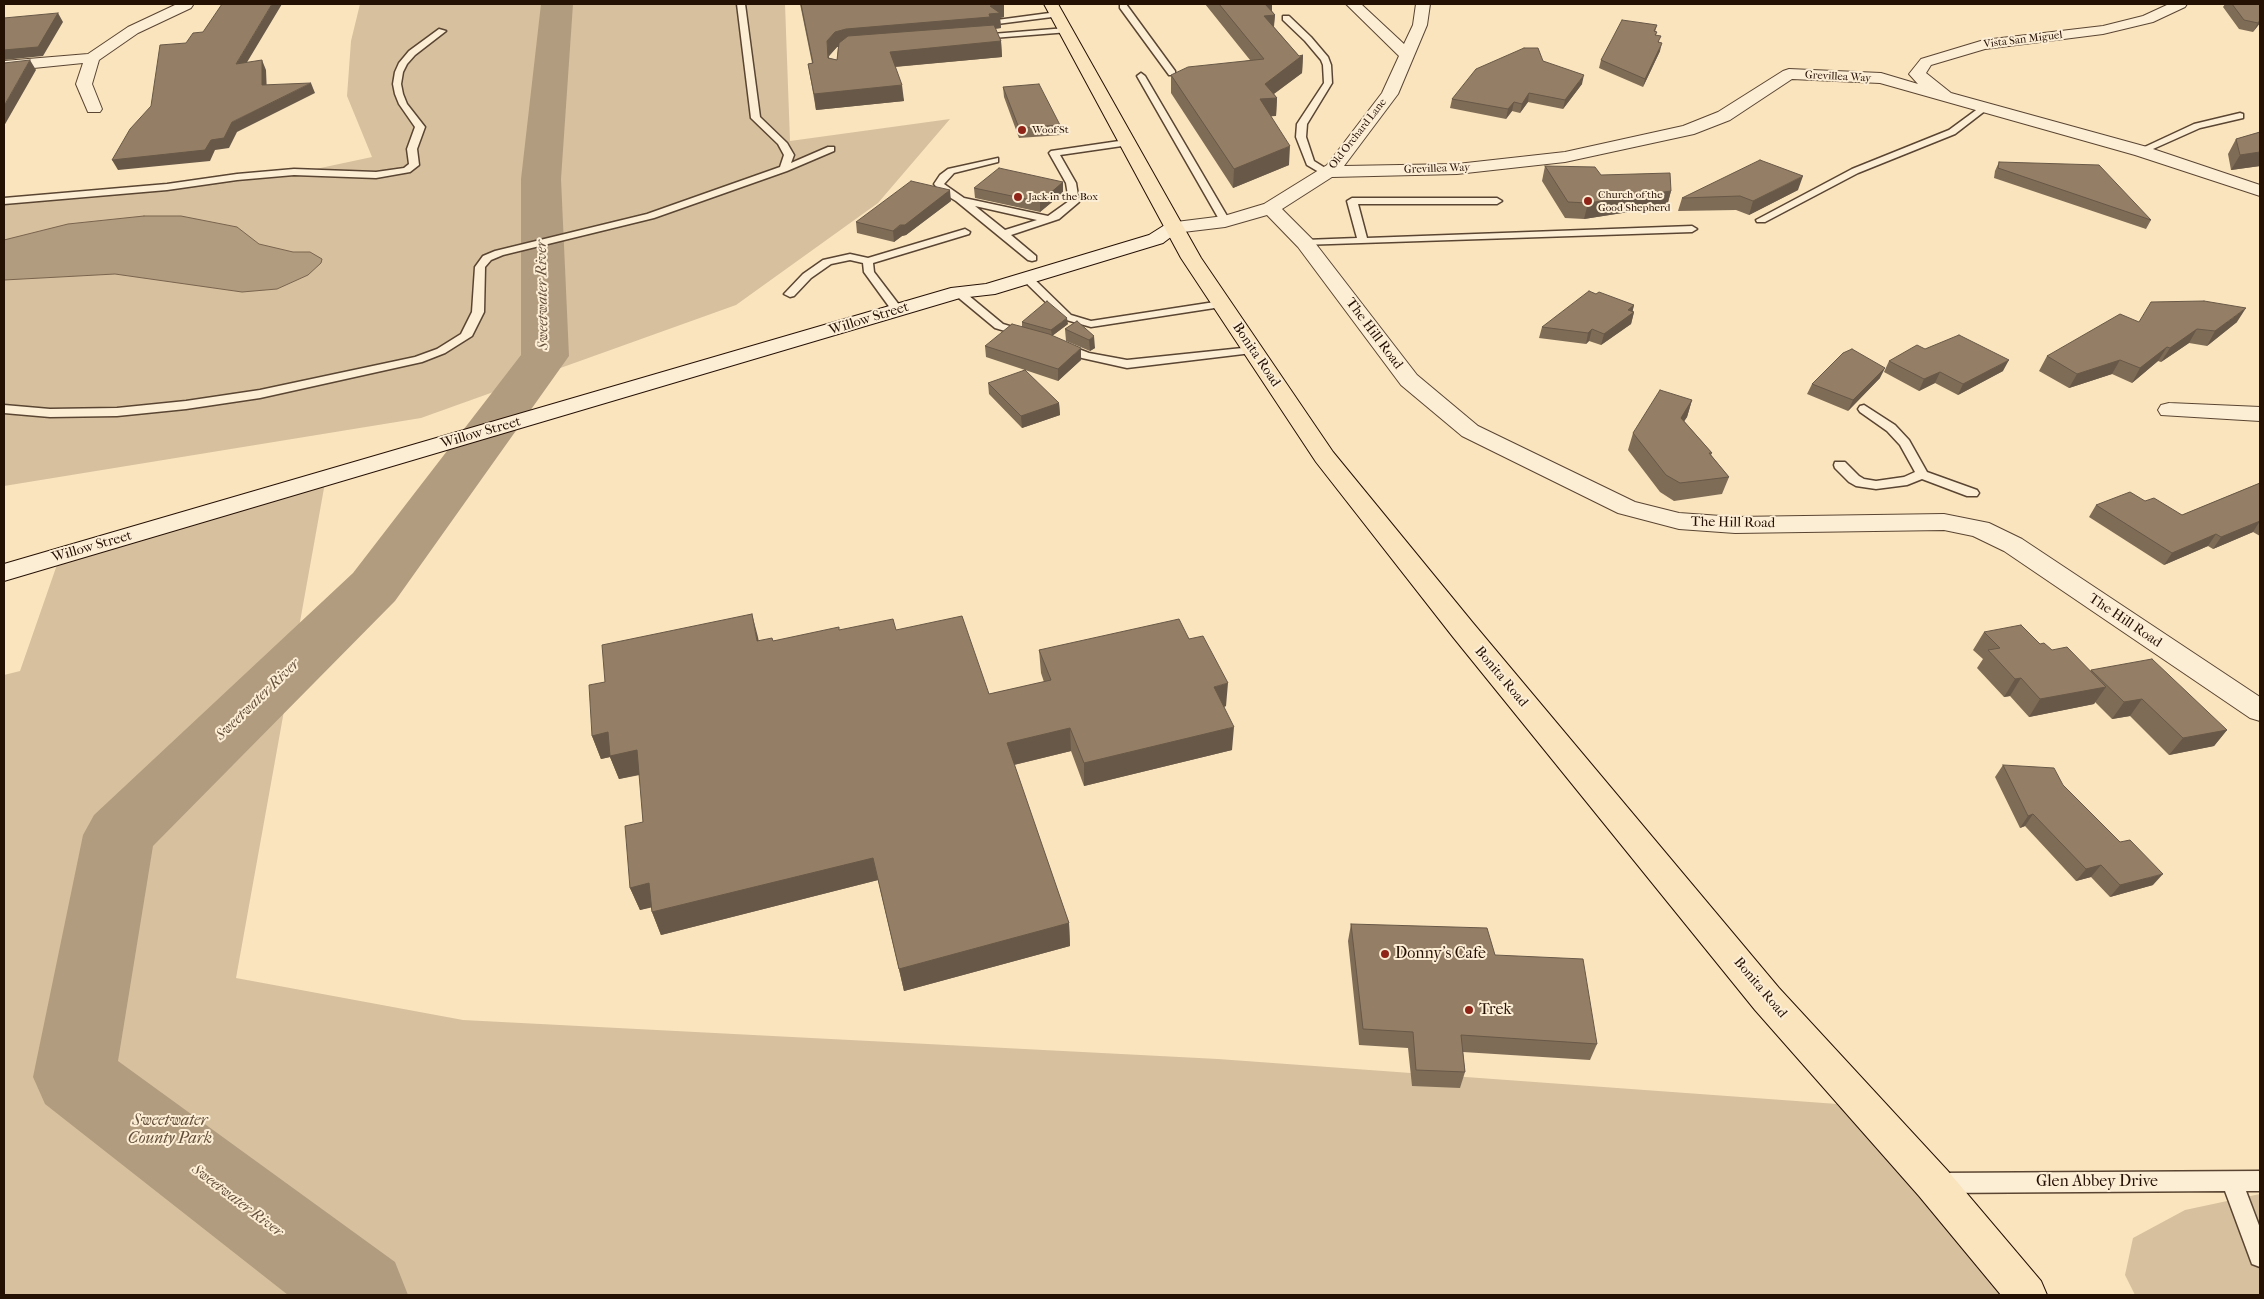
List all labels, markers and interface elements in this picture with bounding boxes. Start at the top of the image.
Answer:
street label: Vista San Miguel [1983,29,2063,51]
street label: Grevillea Way [1805,69,1871,85]
street label: Old Orchard Lane [1326,96,1390,172]
place label: Woof St [1032,123,1069,137]
marker: Woof St [1016,124,1028,136]
street label: Grevillea Way [1404,161,1470,177]
place label: Church of the Good Shepherd [1598,188,1671,214]
place label: Jack in the Box [1028,190,1098,204]
marker: Jack in the Box [1012,191,1024,203]
marker: Church of the Good Shepherd [1582,195,1594,207]
water label: Sweetwater River [533,240,553,350]
street label: The Hill Road [1342,295,1406,373]
street label: Willow Street [827,299,911,339]
street label: Bonita Road [1228,320,1284,390]
street label: Willow Street [439,414,523,452]
street label: The Hill Road [1691,514,1775,532]
street label: Willow Street [50,528,134,566]
street label: The Hill Road [2085,590,2165,652]
street label: Bonita Road [1471,643,1531,711]
water label: Sweetwater River [212,655,304,745]
place label: Donny's Cafe [1395,944,1486,964]
marker: Donny's Cafe [1379,948,1391,960]
street label: Bonita Road [1730,954,1790,1022]
place label: Trek [1479,1000,1512,1020]
marker: Trek [1463,1004,1475,1016]
park label: Sweetwater County Park [128,1111,212,1149]
water label: Sweetwater River [188,1161,286,1241]
street label: Glen Abbey Drive [2036,1172,2158,1192]

